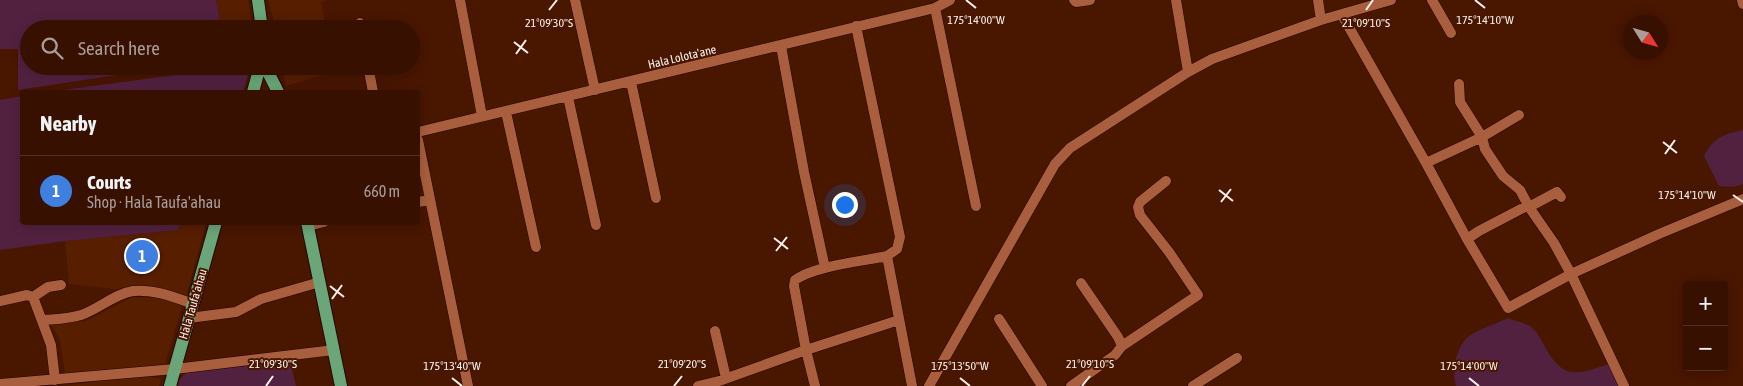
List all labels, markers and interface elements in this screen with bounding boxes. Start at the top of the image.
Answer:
text: 175°14'00"W [947,13,1005,27]
text: 175°14'10"W [1456,13,1514,27]
north arrow [1623,15,1668,60]
text: 21°09'30"S [525,16,573,30]
text: 21°09'10"S [1342,16,1390,30]
search box [20,20,420,75]
icon: search [38,34,66,62]
text: Search here [78,37,160,59]
street label: Hala Lolota'ane [646,42,718,72]
text: Nearby [40,111,96,135]
text: Courts [87,171,131,193]
text: 1 [52,182,60,200]
text: 660 m [364,182,400,200]
text: 175°14'10"W [1658,188,1716,202]
your location [832,192,858,218]
text: Shop · Hala Taufa'ahau [87,193,221,211]
pin: 1 [126,237,158,275]
street label: Hala Taufa'ahau [176,267,210,341]
map controls [1683,281,1728,371]
button: + [1683,281,1728,326]
button: − [1683,326,1728,371]
text: 21°09'30"S [249,357,297,371]
text: 21°09'20"S [658,357,706,371]
text: 21°09'10"S [1066,357,1114,371]
text: 175°13'40"W [423,359,481,373]
text: 175°13'50"W [931,359,989,373]
text: 175°14'00"W [1440,359,1498,373]

